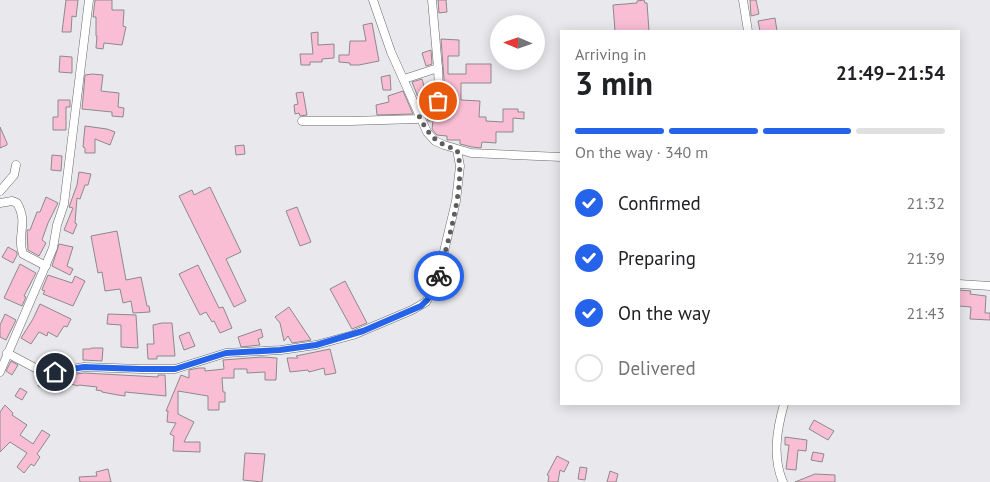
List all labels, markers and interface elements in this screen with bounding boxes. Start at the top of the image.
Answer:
north arrow [490,15,545,70]
map controls [490,15,545,70]
text: Arriving in [575,44,646,64]
text: 21:49–21:54 [836,61,945,85]
text: 3 min [575,62,653,104]
pin [417,80,459,122]
icon: bag [424,87,452,115]
text: On the way · 340 m [575,142,708,162]
icon: check [575,189,603,217]
text: Confirmed [618,191,701,215]
text: 21:32 [907,193,945,213]
icon: check [575,244,603,272]
text: Preparing [618,246,696,270]
text: 21:39 [907,248,945,268]
courier [414,251,464,301]
icon: bike [425,262,453,290]
icon: check [575,299,603,327]
text: On the way [618,301,710,325]
text: 21:43 [907,303,945,323]
pin [34,351,76,393]
text: Delivered [618,356,696,380]
icon: home [41,358,69,386]

